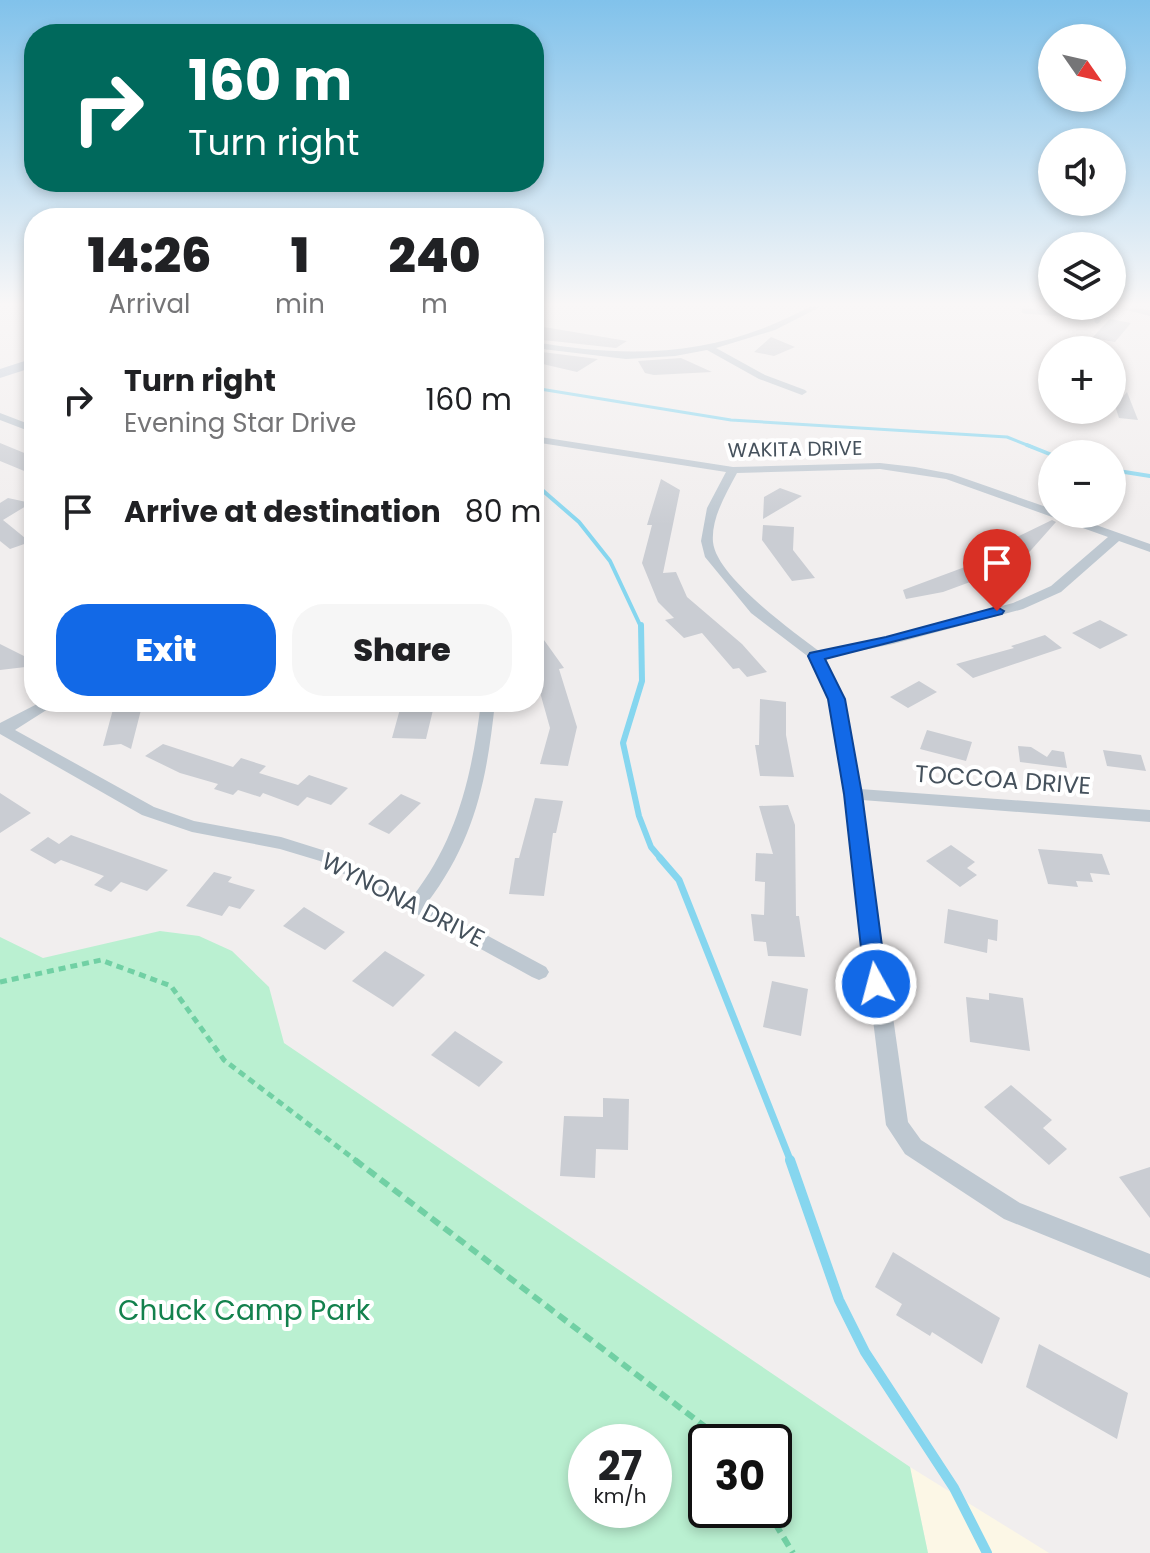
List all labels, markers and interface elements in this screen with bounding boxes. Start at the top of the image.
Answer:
north arrow [1038,24,1126,112]
map controls [1038,24,1126,528]
text: 160 m [188,41,352,120]
icon: right [56,56,160,160]
text: Turn right [188,117,359,168]
button: sound [1038,128,1126,216]
text: 14:26 [88,222,212,289]
text: 1 [291,222,309,289]
text: 240 [388,222,480,289]
button: layers [1038,232,1126,320]
text: Arrival [109,286,190,322]
text: min [275,286,325,322]
text: m [421,286,448,322]
button: + [1038,336,1126,424]
text: Turn right [124,359,276,402]
icon: right [56,378,100,422]
text: 160 m [426,378,512,421]
text: Evening Star Drive [124,405,356,441]
street label: WAKITA DRIVE [727,434,863,464]
button: − [1038,440,1126,528]
icon: arrive [56,490,100,534]
text: Arrive at destination [124,490,441,533]
text: 80 m [465,490,541,533]
pin [963,529,1031,611]
icon: arrive [975,541,1019,585]
button: Exit [56,604,276,696]
button: Share [292,604,512,696]
street label: TOCCOA DRIVE [914,757,1092,802]
street label: WYNONA DRIVE [316,844,490,955]
position arrow [834,942,918,1026]
park label: Chuck Camp Park [118,1291,371,1330]
speed limit sign: 30 [688,1424,792,1528]
text: 27 [598,1438,642,1494]
text: km/h [593,1482,647,1510]

